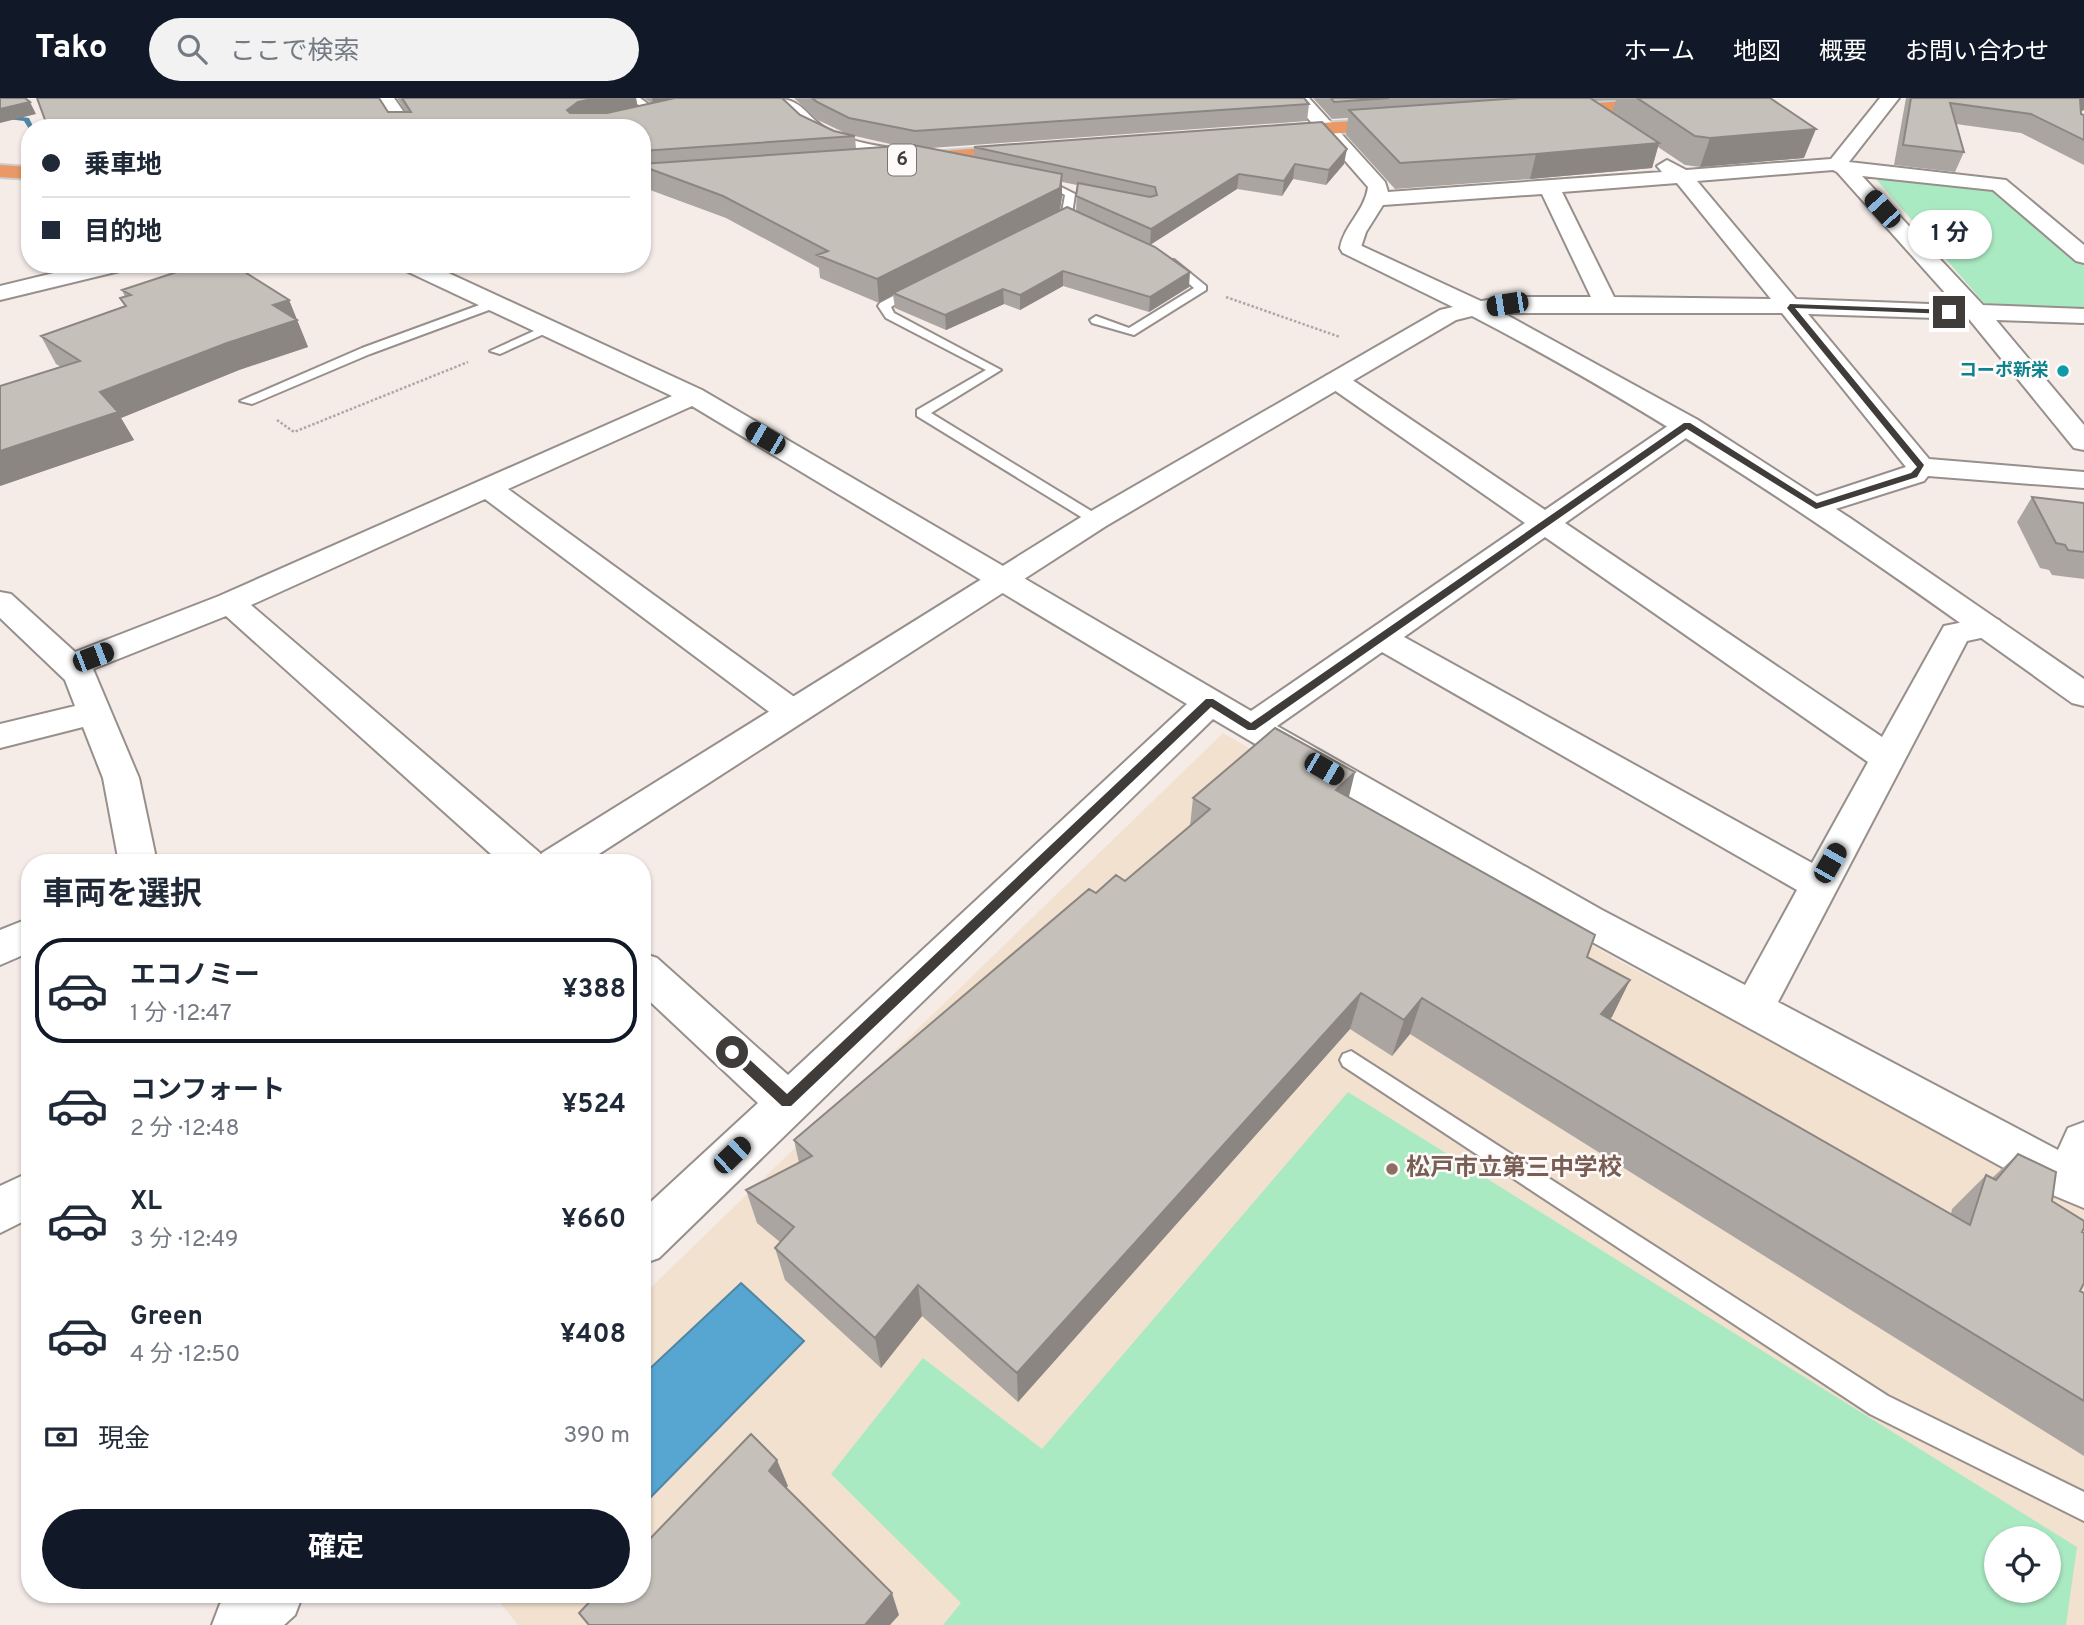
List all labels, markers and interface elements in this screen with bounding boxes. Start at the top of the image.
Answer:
search box [149,18,639,81]
text: Tako [35,28,107,70]
icon: search [173,30,211,68]
text: ここで検索 [229,36,359,69]
text: ホーム [1624,38,1695,68]
text: 地図 [1733,38,1781,68]
text: 概要 [1819,38,1867,68]
text: お問い合わせ [1905,38,2049,68]
road number: 6 [888,144,916,176]
text: 乗車地 [84,150,162,183]
car [1861,186,1904,232]
callout: 1 分 [1907,211,1991,260]
text: 目的地 [84,217,162,250]
text: 1 分 [1931,220,1969,249]
car [1485,290,1530,318]
route end [1933,296,1965,328]
place label: コーポ新栄 [1959,360,2049,383]
marker: コーポ新栄 [2055,363,2071,379]
car [742,418,789,458]
car [70,640,117,674]
car [1301,749,1348,789]
car [1811,840,1850,886]
text: 車両を選択 [42,876,202,916]
icon: car [46,959,109,1022]
text: エコノミー [130,960,260,993]
text: ¥388 [562,974,626,1007]
text: 1 分 · 12:47 [130,1000,232,1029]
route start [716,1036,748,1068]
icon: car [46,1074,109,1137]
text: コンフォート [130,1075,285,1108]
text: ¥524 [562,1089,626,1122]
text: 2 分 · 12:48 [130,1115,239,1144]
car [710,1133,755,1177]
place label: 松戸市立第三中学校 [1406,1154,1622,1184]
marker: 松戸市立第三中学校 [1384,1161,1400,1177]
text: XL [130,1186,162,1219]
icon: car [46,1189,109,1252]
text: ¥660 [561,1204,626,1237]
text: 3 分 · 12:49 [130,1226,239,1255]
text: Green [130,1301,203,1334]
icon: car [46,1304,109,1367]
text: ¥408 [560,1319,626,1352]
text: 4 分 · 12:50 [130,1341,240,1370]
icon: cash [42,1418,80,1456]
text: 390 m [563,1422,630,1451]
text: 現金 [98,1424,150,1457]
button: 確定 [42,1509,630,1589]
map controls [1984,1526,2061,1603]
button: locate [1984,1526,2061,1603]

